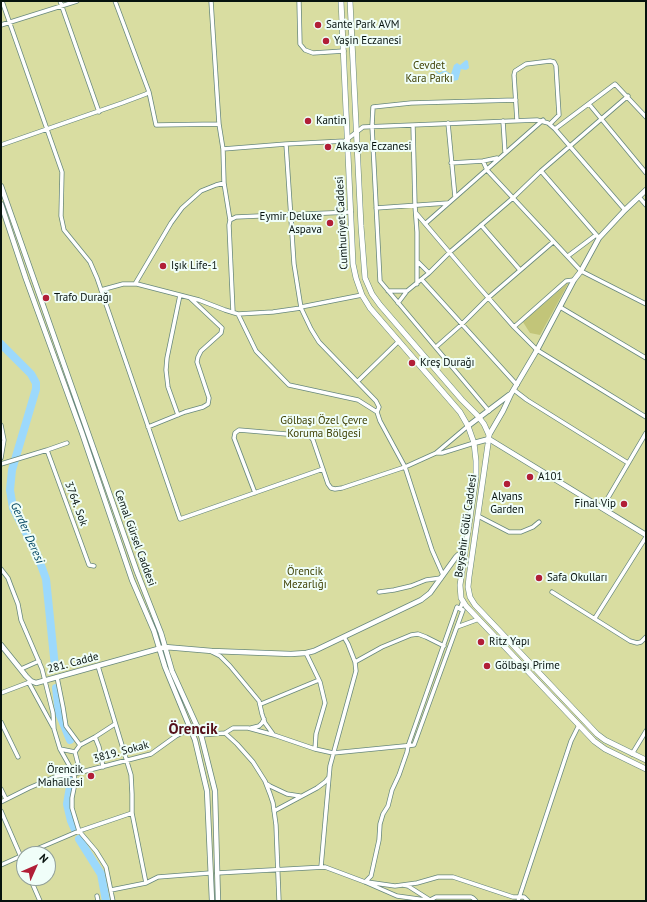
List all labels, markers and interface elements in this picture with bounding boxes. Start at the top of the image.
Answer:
place label: Sante Park AVM [326,18,400,32]
marker: Sante Park AVM [313,20,323,30]
place label: Yaşin Eczanesi [334,34,402,48]
marker: Yaşin Eczanesi [321,36,331,46]
park label: Cevdet Kara Parkı [405,59,453,85]
place label: Kantin [316,114,347,128]
marker: Kantin [303,116,313,126]
place label: Akasya Eczanesi [336,140,412,154]
marker: Akasya Eczanesi [323,142,333,152]
street label: Cumhuriyet Caddesi [333,176,351,270]
place label: Eymir Deluxe Aspava [260,210,322,236]
marker: Eymir Deluxe Aspava [325,218,335,228]
place label: Işık Life-1 [171,259,218,273]
marker: Işık Life-1 [158,261,168,271]
place label: Trafo Durağı [54,291,112,305]
marker: Trafo Durağı [41,293,51,303]
place label: Kreş Durağı [420,356,474,370]
marker: Kreş Durağı [407,358,417,368]
park label: Gölbaşı Özel Çevre Koruma Bölgesi [280,414,368,440]
place label: A101 [538,470,562,484]
marker: A101 [525,472,535,482]
street label: Beyşehir Gölü Caddesi [452,474,480,578]
marker: Alyans Garden [502,479,512,489]
street label: 3764. Sok [62,480,90,528]
street label: Cemal Gürsel Caddesi [111,488,159,588]
place label: Alyans Garden [490,490,524,516]
place label: Final Vip [575,497,616,511]
marker: Final Vip [619,499,629,509]
water label: Gerder Deresi [7,500,47,566]
park label: Örencik Mezarlığı [283,565,327,591]
place label: Safa Okulları [547,571,607,585]
marker: Safa Okulları [534,573,544,583]
place label: Ritz Yapı [489,635,530,649]
marker: Ritz Yapı [476,637,486,647]
street label: 281. Cadde [46,650,100,676]
place label: Gölbaşı Prime [495,659,560,673]
marker: Gölbaşı Prime [482,661,492,671]
district label: Örencik [168,721,218,739]
street label: 3819. Sokak [92,738,150,766]
place label: Örencik Mahallesi [38,763,83,789]
marker: Örencik Mahallesi [86,771,96,781]
north arrow [16,846,56,886]
text: N [36,851,51,866]

